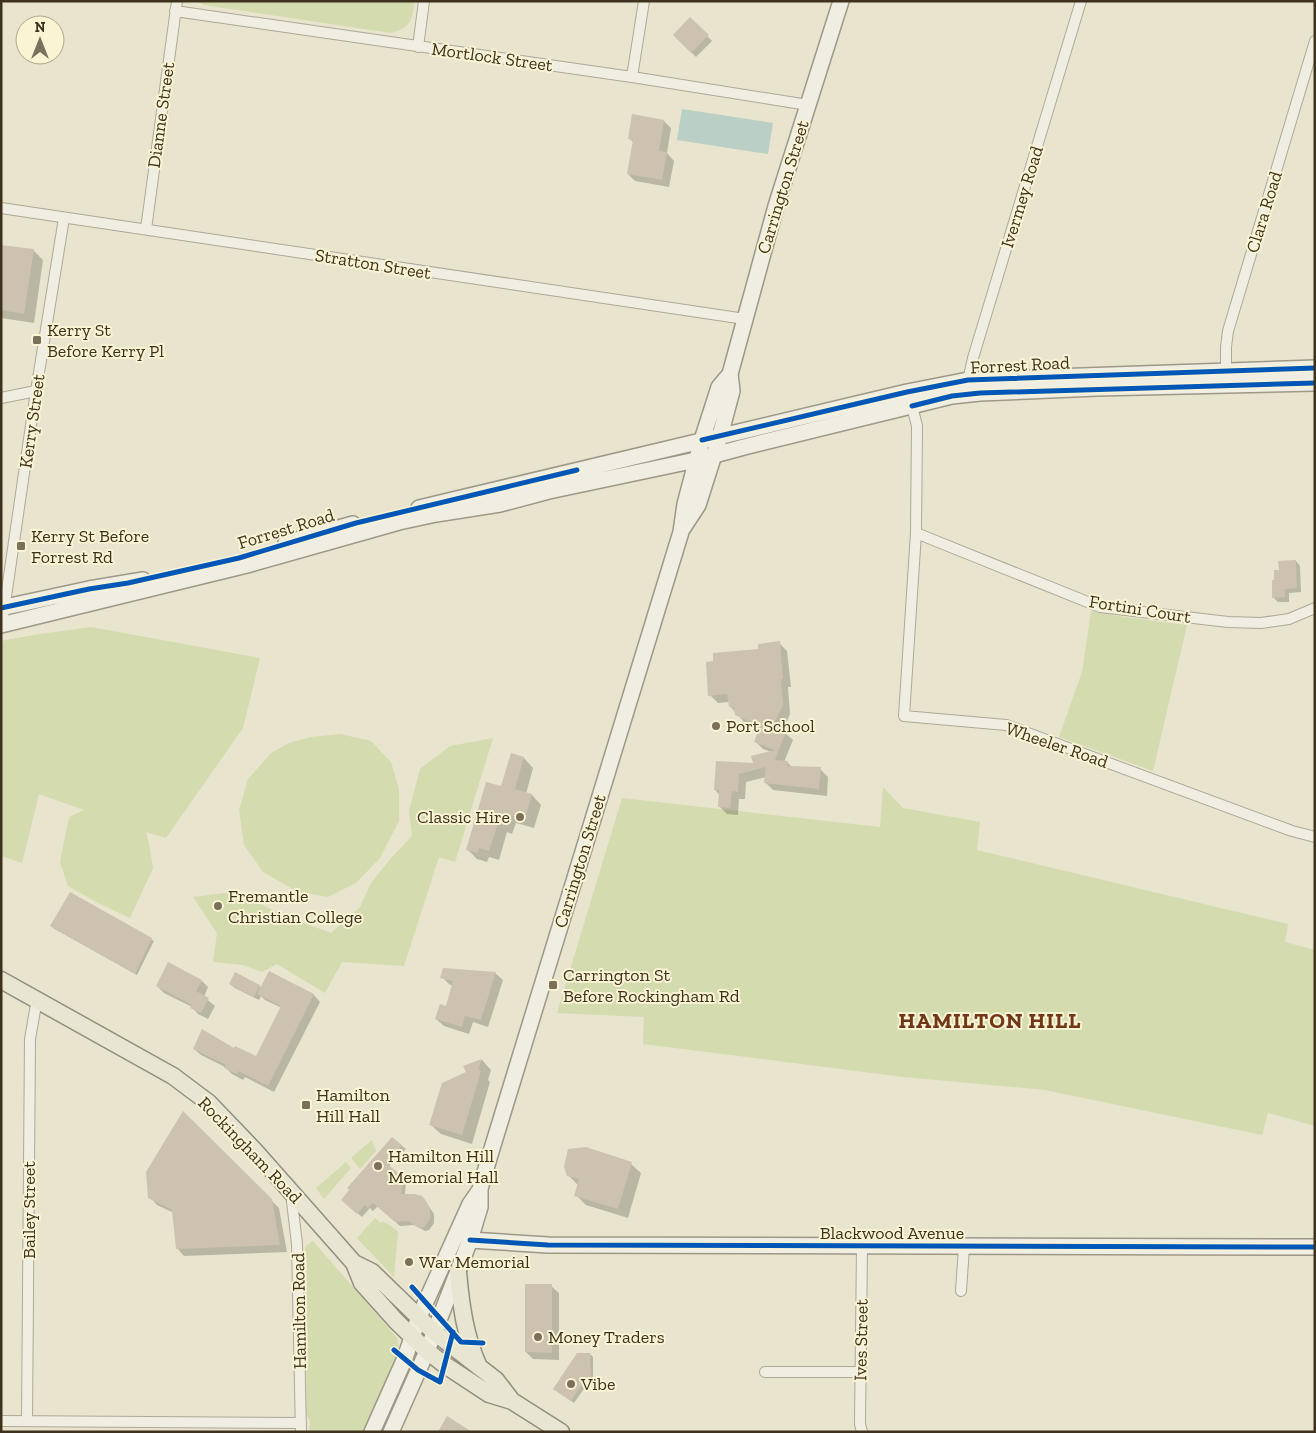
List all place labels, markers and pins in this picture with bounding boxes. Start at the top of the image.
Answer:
place label: Kerry St Before Kerry Pl [47,319,164,362]
marker: Kerry St Before Kerry Pl [31,334,43,346]
place label: Kerry St Before Forrest Rd [31,525,149,568]
marker: Kerry St Before Forrest Rd [15,540,27,552]
place label: Port School [726,715,815,737]
marker: Port School [710,720,722,732]
place label: Classic Hire [417,806,510,828]
marker: Classic Hire [514,811,526,823]
place label: Fremantle Christian College [228,885,362,928]
marker: Fremantle Christian College [212,900,224,912]
place label: Carrington St Before Rockingham Rd [563,964,740,1007]
marker: Carrington St Before Rockingham Rd [547,979,559,991]
place label: Hamilton Hill Hall [316,1084,390,1127]
marker: Hamilton Hill Hall [300,1099,312,1111]
place label: Hamilton Hill Memorial Hall [388,1145,499,1188]
marker: Hamilton Hill Memorial Hall [372,1160,384,1172]
place label: War Memorial [419,1251,530,1273]
marker: War Memorial [403,1256,415,1268]
place label: Money Traders [548,1326,665,1348]
marker: Money Traders [532,1331,544,1343]
place label: Vibe [580,1373,615,1395]
marker: Vibe [565,1378,577,1390]

